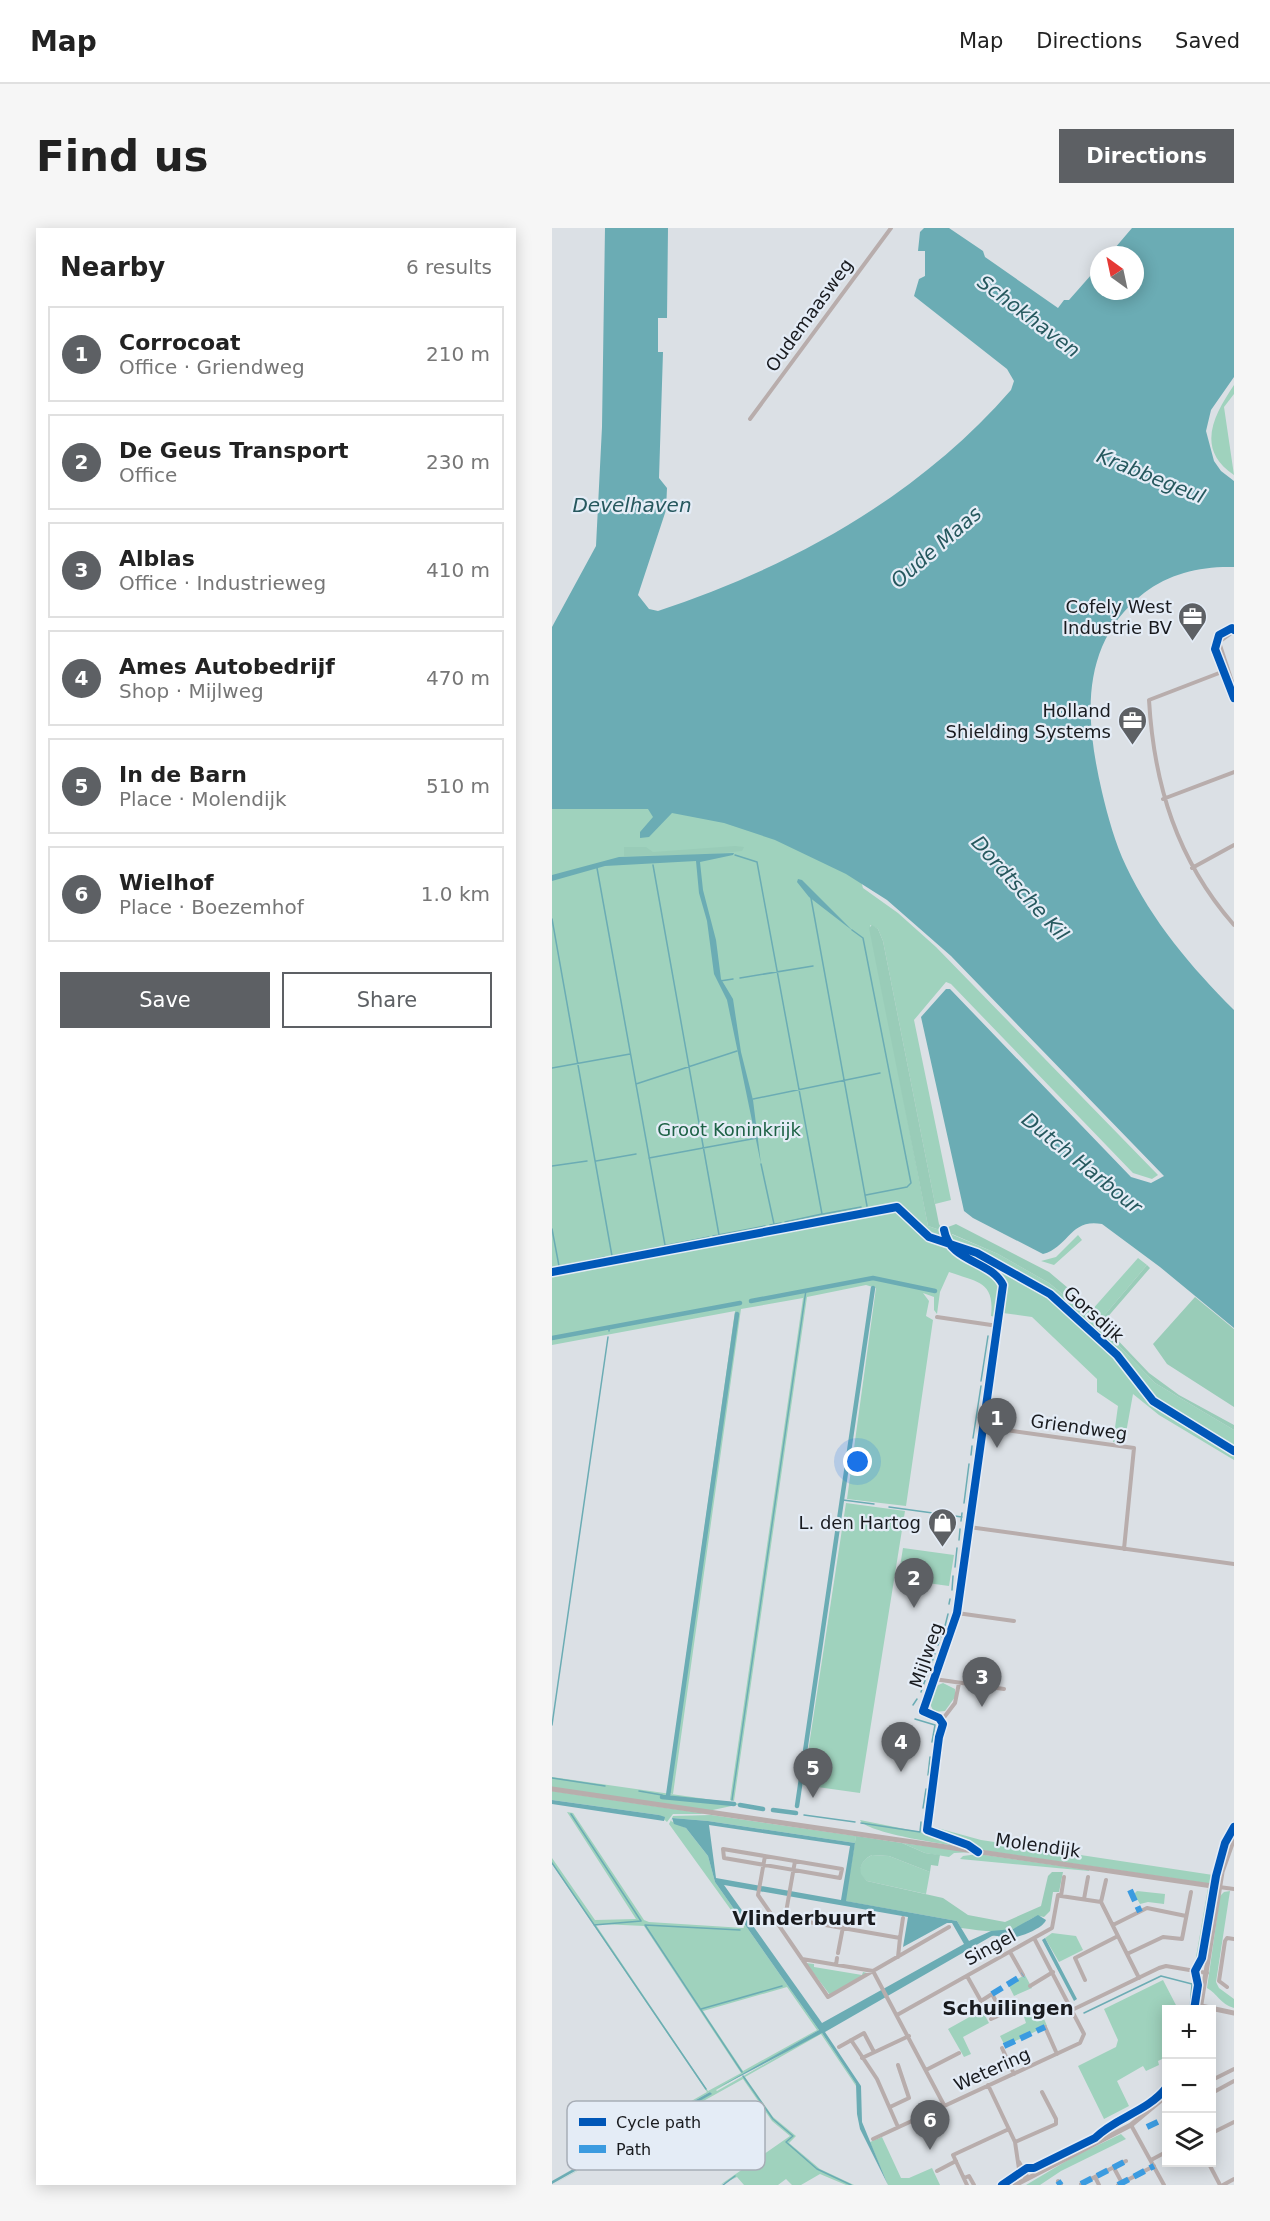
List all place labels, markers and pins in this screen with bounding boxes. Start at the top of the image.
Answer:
place label: Cofely West Industrie BV [1063,596,1173,638]
office icon: Cofely West Industrie BV [1177,600,1209,642]
place label: Holland Shielding Systems [946,700,1111,742]
office icon: Holland Shielding Systems [1116,704,1148,746]
pin: 1 [978,1398,1016,1448]
shop icon: L. den Hartog [926,1506,958,1548]
place label: L. den Hartog [798,1512,921,1533]
pin: 2 [894,1558,934,1608]
pin: 3 [962,1658,1002,1707]
pin: 4 [882,1722,920,1772]
pin: 5 [794,1748,832,1798]
pin: 6 [910,2100,950,2150]

